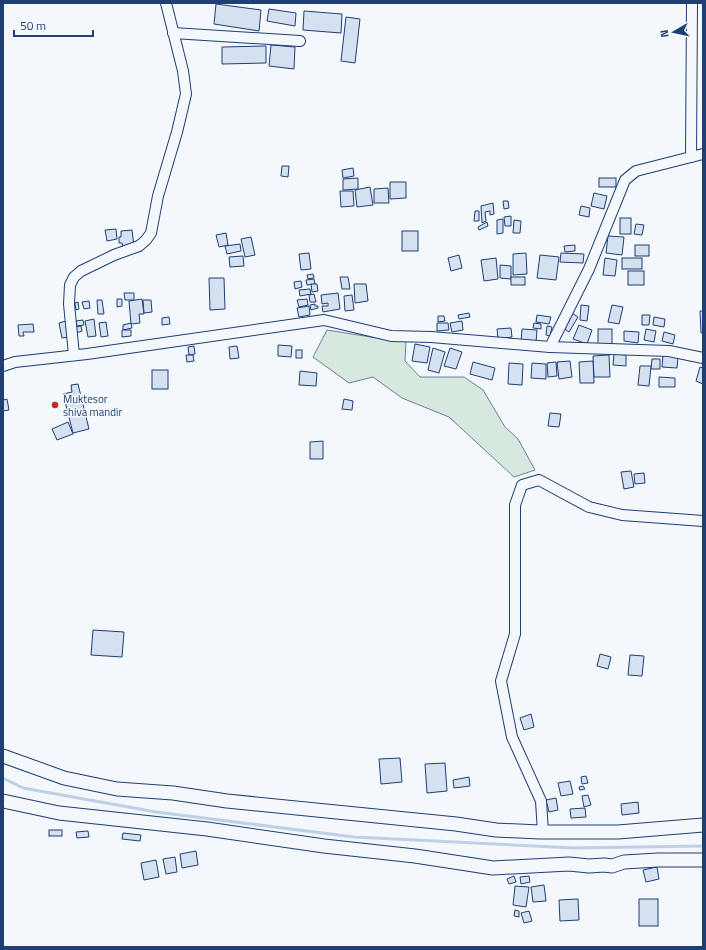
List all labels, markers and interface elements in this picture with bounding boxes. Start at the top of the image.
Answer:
scale bar [14,12,93,38]
north arrow [654,12,694,52]
text: 50 m [20,16,46,35]
text: N [656,29,673,39]
place label: Muktesor shiva mandir [63,391,122,420]
marker: Muktesor shiva mandir [50,400,60,410]

